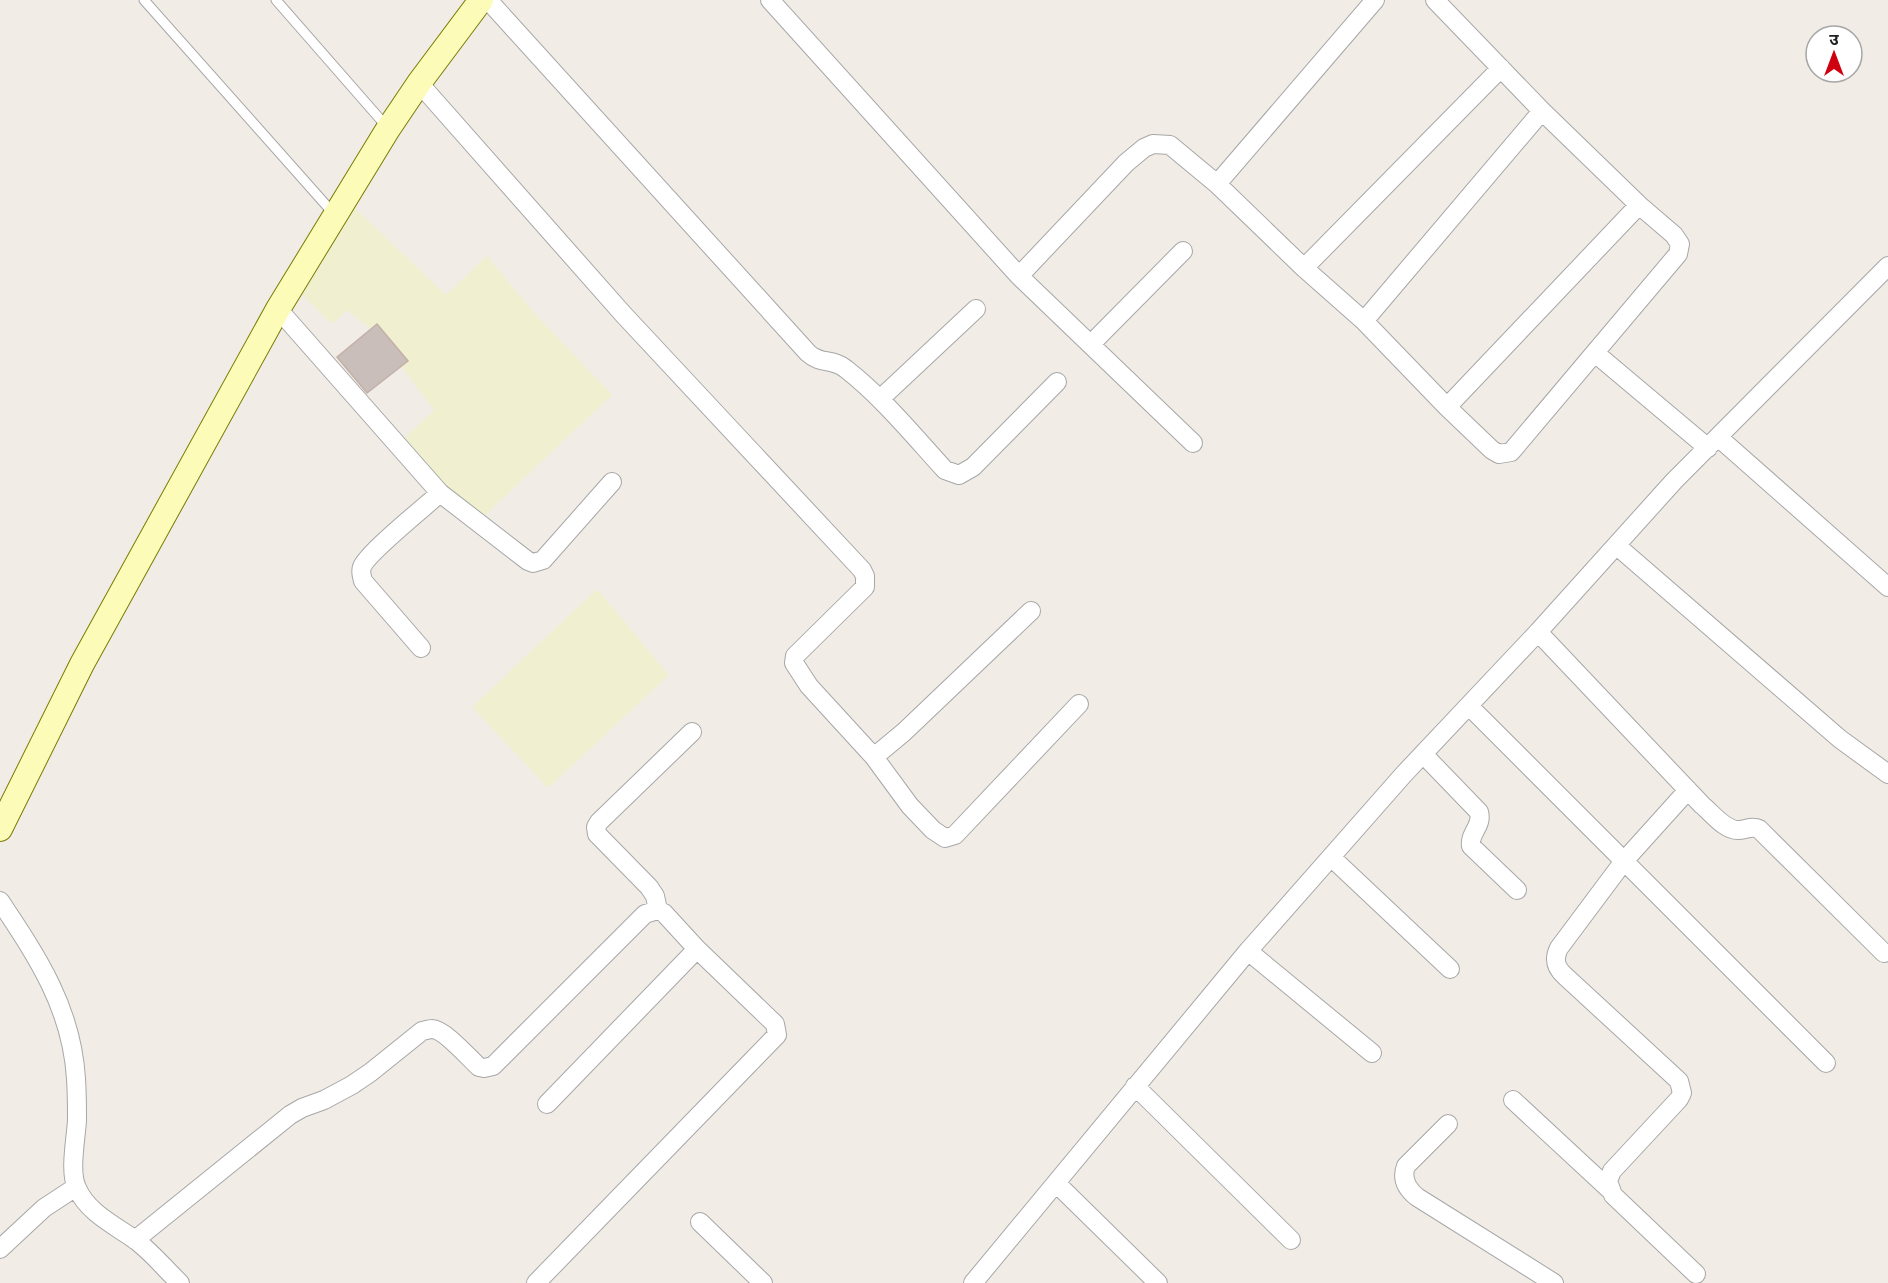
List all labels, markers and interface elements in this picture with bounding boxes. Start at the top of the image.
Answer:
north arrow [1804,24,1864,84]
text: उ [1829,29,1839,49]

